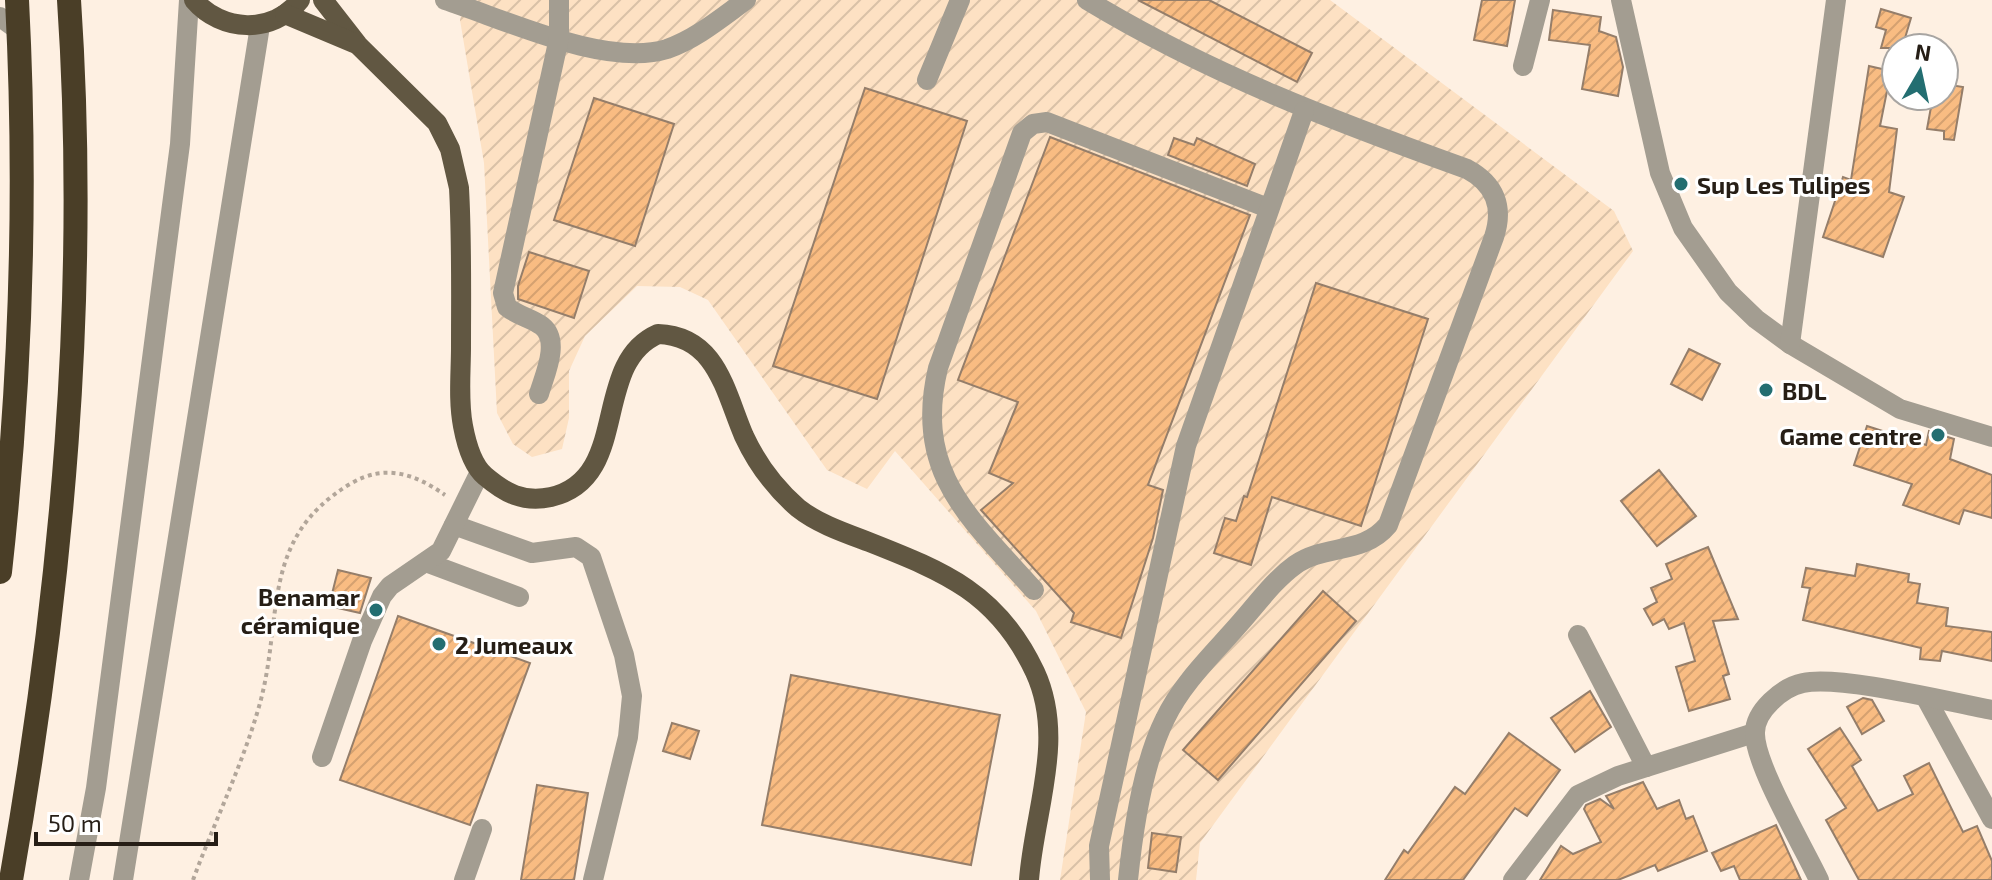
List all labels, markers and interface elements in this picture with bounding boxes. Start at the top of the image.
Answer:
north arrow [1880,32,1960,112]
text: N [1913,37,1933,65]
place label: Sup Les Tulipes [1697,170,1871,199]
marker: Sup Les Tulipes [1672,175,1690,193]
place label: BDL [1782,376,1827,405]
marker: BDL [1757,381,1775,399]
place label: Game centre [1779,421,1922,450]
marker: Game centre [1929,426,1947,444]
place label: Benamar céramique [241,582,361,639]
marker: Benamar céramique [367,601,385,619]
place label: 2 Jumeaux [455,630,573,659]
marker: 2 Jumeaux [430,635,448,653]
scale bar [36,796,216,846]
text: 50 m [48,808,102,837]

